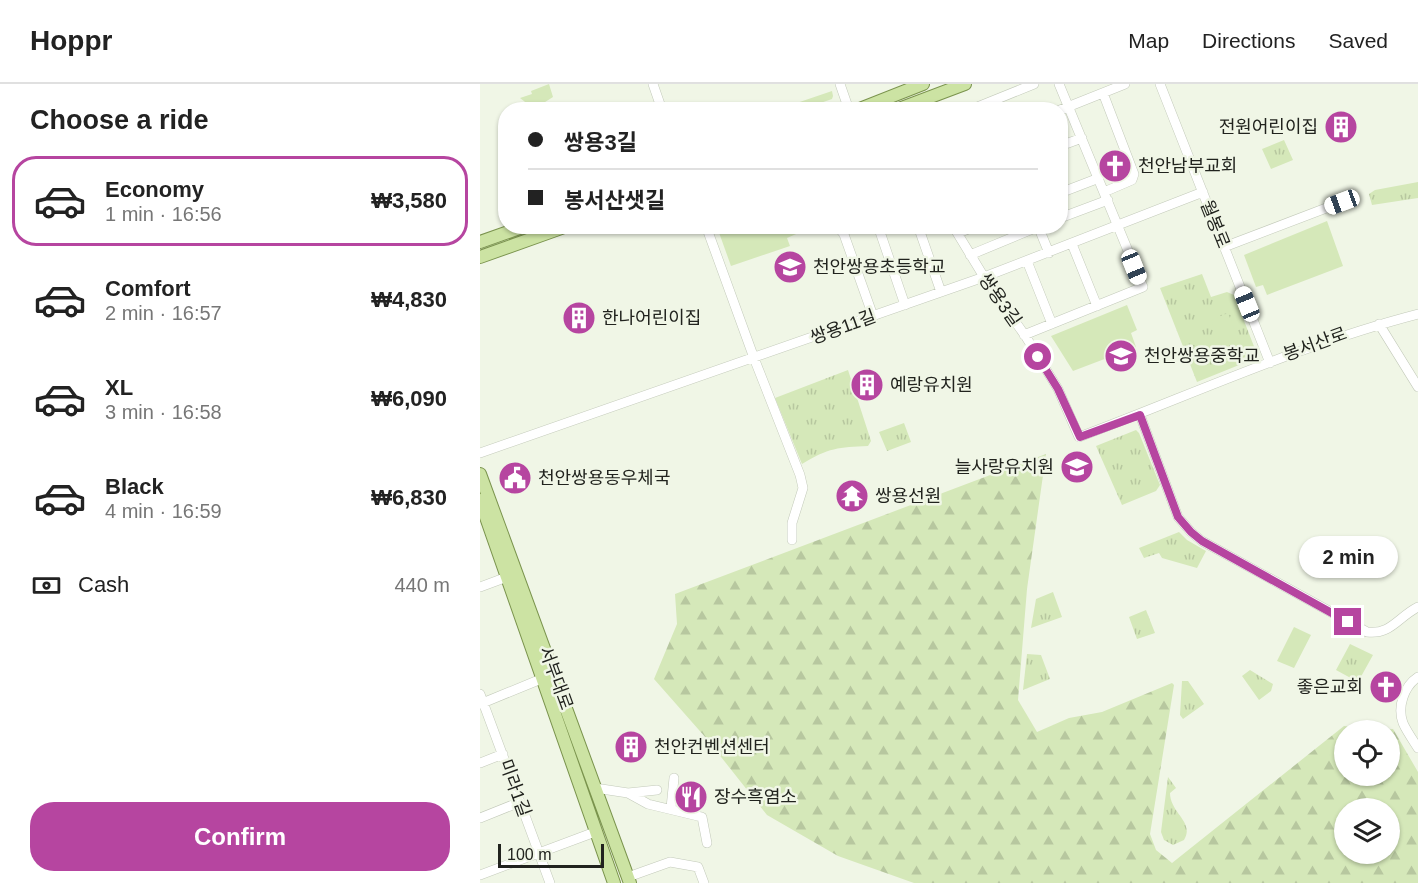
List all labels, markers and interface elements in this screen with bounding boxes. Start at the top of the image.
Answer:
text: Hoppr [30,25,112,56]
text: Map [1128,29,1169,52]
text: Directions [1202,29,1295,52]
text: Saved [1328,29,1388,52]
text: Choose a ride [30,105,209,135]
building icon: 전원어린이집 [1323,109,1359,145]
place label: 전원어린이집 [1219,117,1318,137]
text: 쌍용3길 [564,130,637,155]
church icon: 천안남부교회 [1097,148,1133,184]
place label: 천안남부교회 [1138,156,1237,176]
icon: car [33,174,87,228]
text: Economy [105,177,204,202]
car [1322,187,1362,217]
text: ₩3,580 [371,188,447,213]
text: 봉서산샛길 [564,188,665,213]
street label: 월봉로 [1196,197,1234,251]
text: 1 min · 16:56 [105,203,222,225]
car [1119,247,1149,287]
school or university icon: 천안쌍용초등학교 [772,249,808,285]
place label: 천안쌍용초등학교 [813,257,945,277]
street label: 쌍용3길 [975,270,1025,330]
icon: car [33,273,87,327]
text: Comfort [105,276,191,301]
car [1232,284,1262,324]
text: ₩4,830 [371,287,447,312]
building icon: 한나어린이집 [561,300,597,336]
text: 2 min · 16:57 [105,302,222,324]
street label: 쌍용11길 [807,306,879,348]
place label: 한나어린이집 [602,308,701,328]
street label: 봉서산로 [1280,323,1350,365]
school or university icon: 천안쌍용중학교 [1103,338,1139,374]
route start [1024,343,1051,370]
place label: 천안쌍용중학교 [1144,346,1260,366]
building icon: 예랑유치원 [849,367,885,403]
icon: car [33,372,87,426]
text: XL [105,375,133,400]
place label: 예랑유치원 [890,375,973,395]
text: ₩6,090 [371,386,447,411]
text: 3 min · 16:58 [105,401,222,423]
school or university icon: 늘사랑유치원 [1059,449,1095,485]
place label: 늘사랑유치원 [955,457,1054,477]
public building icon: 천안쌍용동우체국 [497,460,533,496]
place label: 천안쌍용동우체국 [538,468,670,488]
icon: car [33,471,87,525]
text: Black [105,474,164,499]
temple icon: 쌍용선원 [834,478,870,514]
text: ₩6,830 [371,485,447,510]
place label: 쌍용선원 [875,486,941,506]
text: 4 min · 16:59 [105,500,222,522]
callout: 2 min [1298,535,1398,577]
text: 2 min [1322,546,1375,568]
icon: cash [30,569,63,602]
text: Cash [78,572,129,597]
text: 440 m [394,574,450,596]
route end [1334,608,1361,635]
street label: 서부대로 [535,643,577,713]
church icon: 좋은교회 [1368,669,1404,705]
place label: 좋은교회 [1297,677,1363,697]
map controls [1334,720,1400,864]
button: locate [1334,720,1400,786]
building icon: 천안컨벤션센터 [613,729,649,765]
place label: 천안컨벤션센터 [654,737,770,757]
street label: 미라1길 [495,757,535,819]
restaurant icon: 장수흑염소 [673,779,709,815]
place label: 장수흑염소 [714,787,797,807]
button: layers [1334,798,1400,864]
button: Confirm [30,802,450,871]
scale bar [498,841,604,868]
text: 100 m [507,846,551,863]

